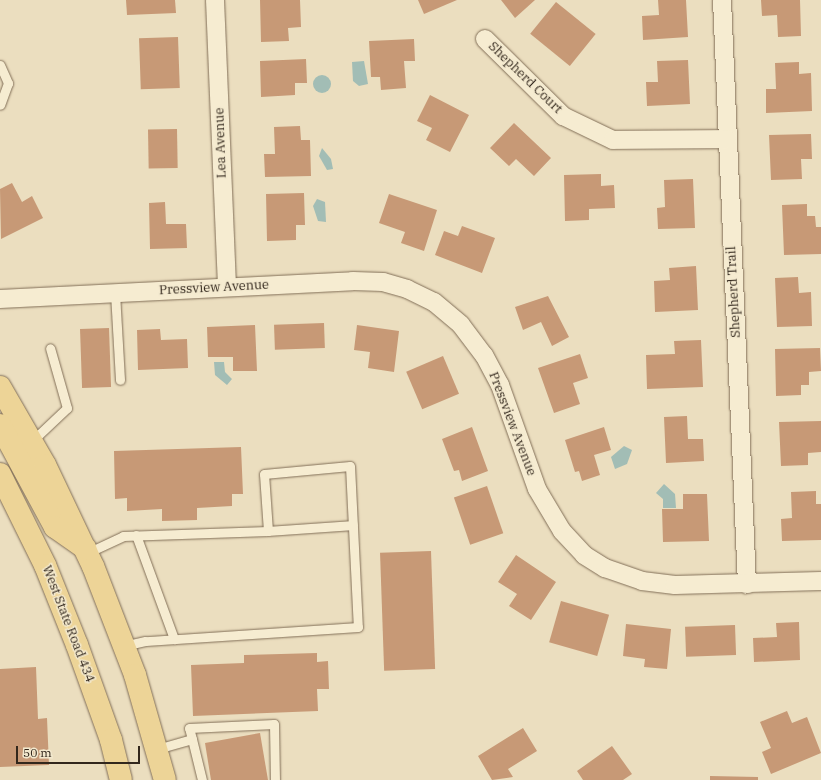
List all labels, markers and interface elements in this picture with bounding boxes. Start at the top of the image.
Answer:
street label: Shepherd Court [485,39,565,117]
street label: Lea Avenue [212,107,230,179]
street label: Shepherd Trail [724,246,744,338]
street label: Pressview Avenue [159,277,269,299]
street label: Pressview Avenue [485,370,539,478]
street label: West State Road 434 [38,563,98,685]
scale bar [18,738,142,764]
text: 50 m [23,745,52,760]

